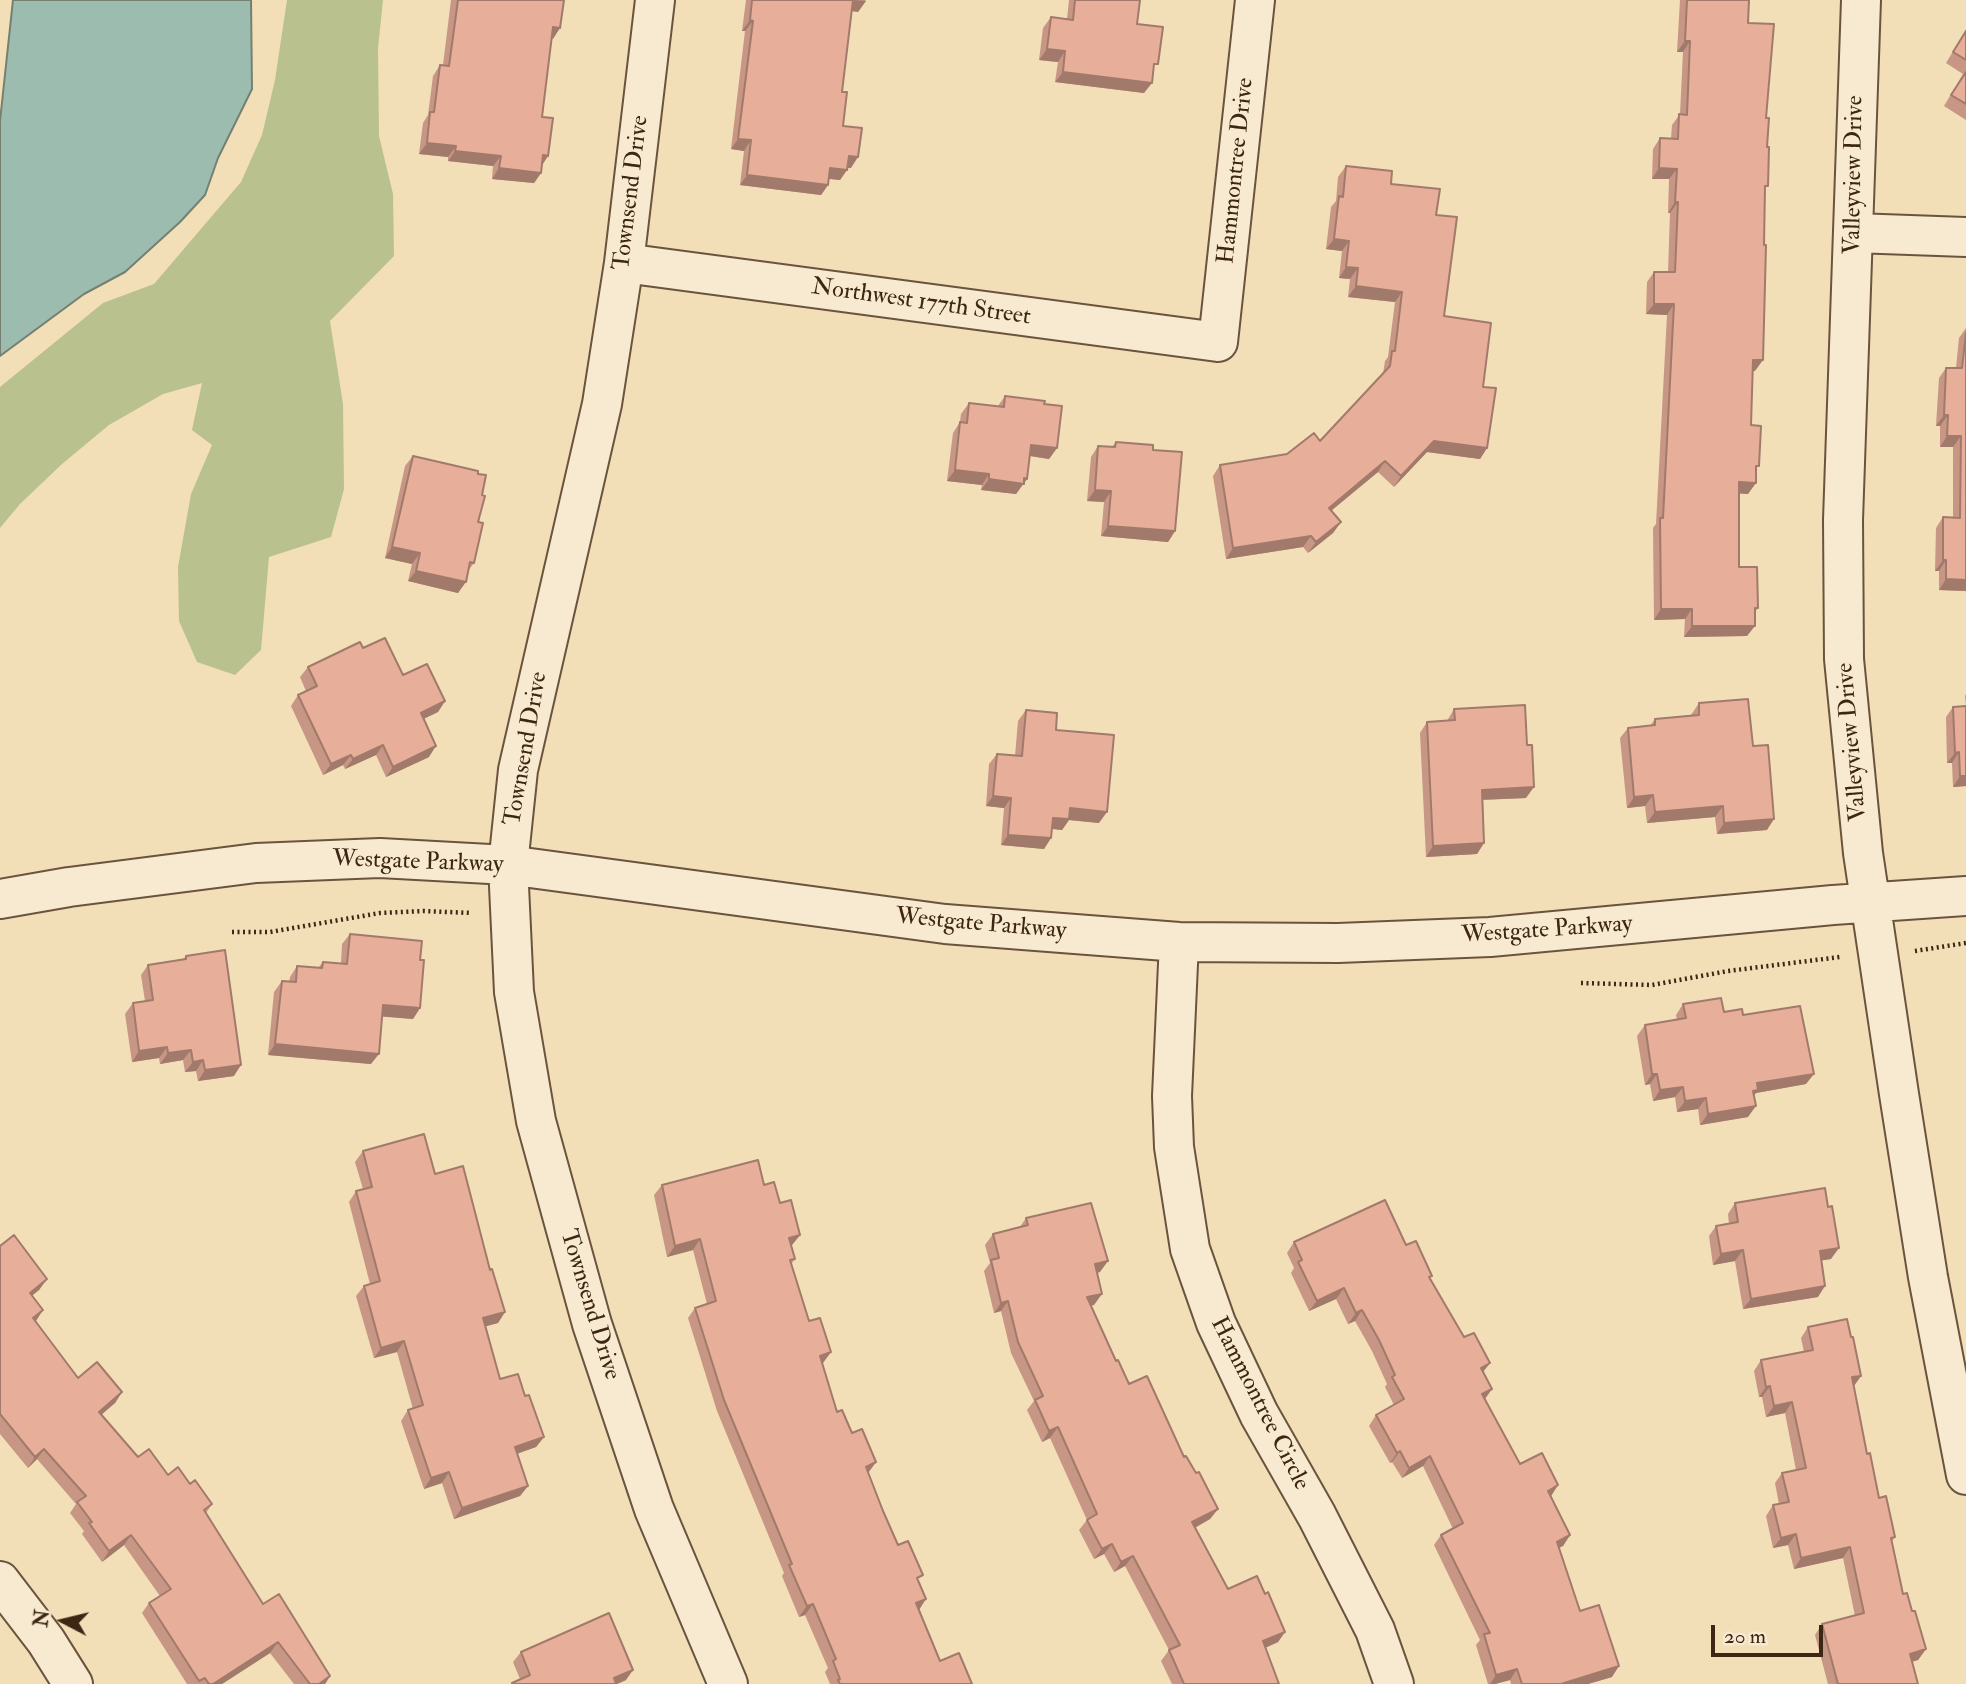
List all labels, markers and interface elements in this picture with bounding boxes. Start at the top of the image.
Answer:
street label: Hammontree Drive [1213,76,1261,266]
street label: Valleyview Drive [1839,95,1871,255]
street label: Townsend Drive [608,114,656,272]
street label: Northwest 177th Street [810,273,1032,333]
street label: Valleyview Drive [1832,662,1874,822]
street label: Townsend Drive [499,670,555,828]
street label: Westgate Parkway [332,846,504,880]
street label: Westgate Parkway [894,903,1068,947]
street label: Westgate Parkway [1461,911,1633,951]
street label: Townsend Drive [552,1226,626,1384]
street label: Hammontree Circle [1203,1313,1315,1495]
north arrow [28,1586,98,1656]
text: N [29,1609,55,1628]
scale bar [1714,1610,1826,1654]
text: 20 m [1724,1623,1766,1650]

